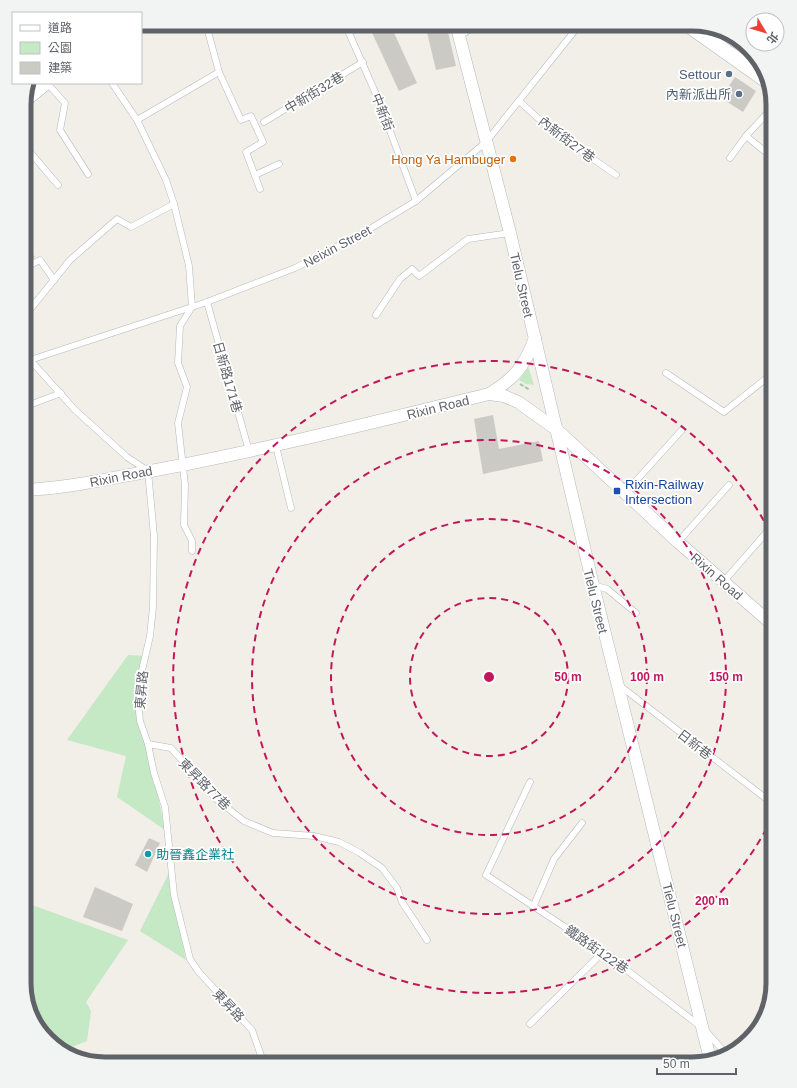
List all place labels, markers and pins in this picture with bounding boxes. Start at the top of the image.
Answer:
place label: Settour [679,67,722,82]
marker: Settour [724,69,734,79]
place label: 內新派出所 [666,87,731,102]
marker: 內新派出所 [734,89,744,99]
place label: Hong Ya Hambuger [391,152,506,167]
marker: Hong Ya Hambuger [508,154,518,164]
place label: Rixin-Railway Intersection [625,477,704,507]
marker: Rixin-Railway Intersection [612,486,622,496]
centre of rings [482,670,496,684]
place label: 助晉鑫企業社 [156,847,234,862]
marker: 助晉鑫企業社 [143,849,153,859]

